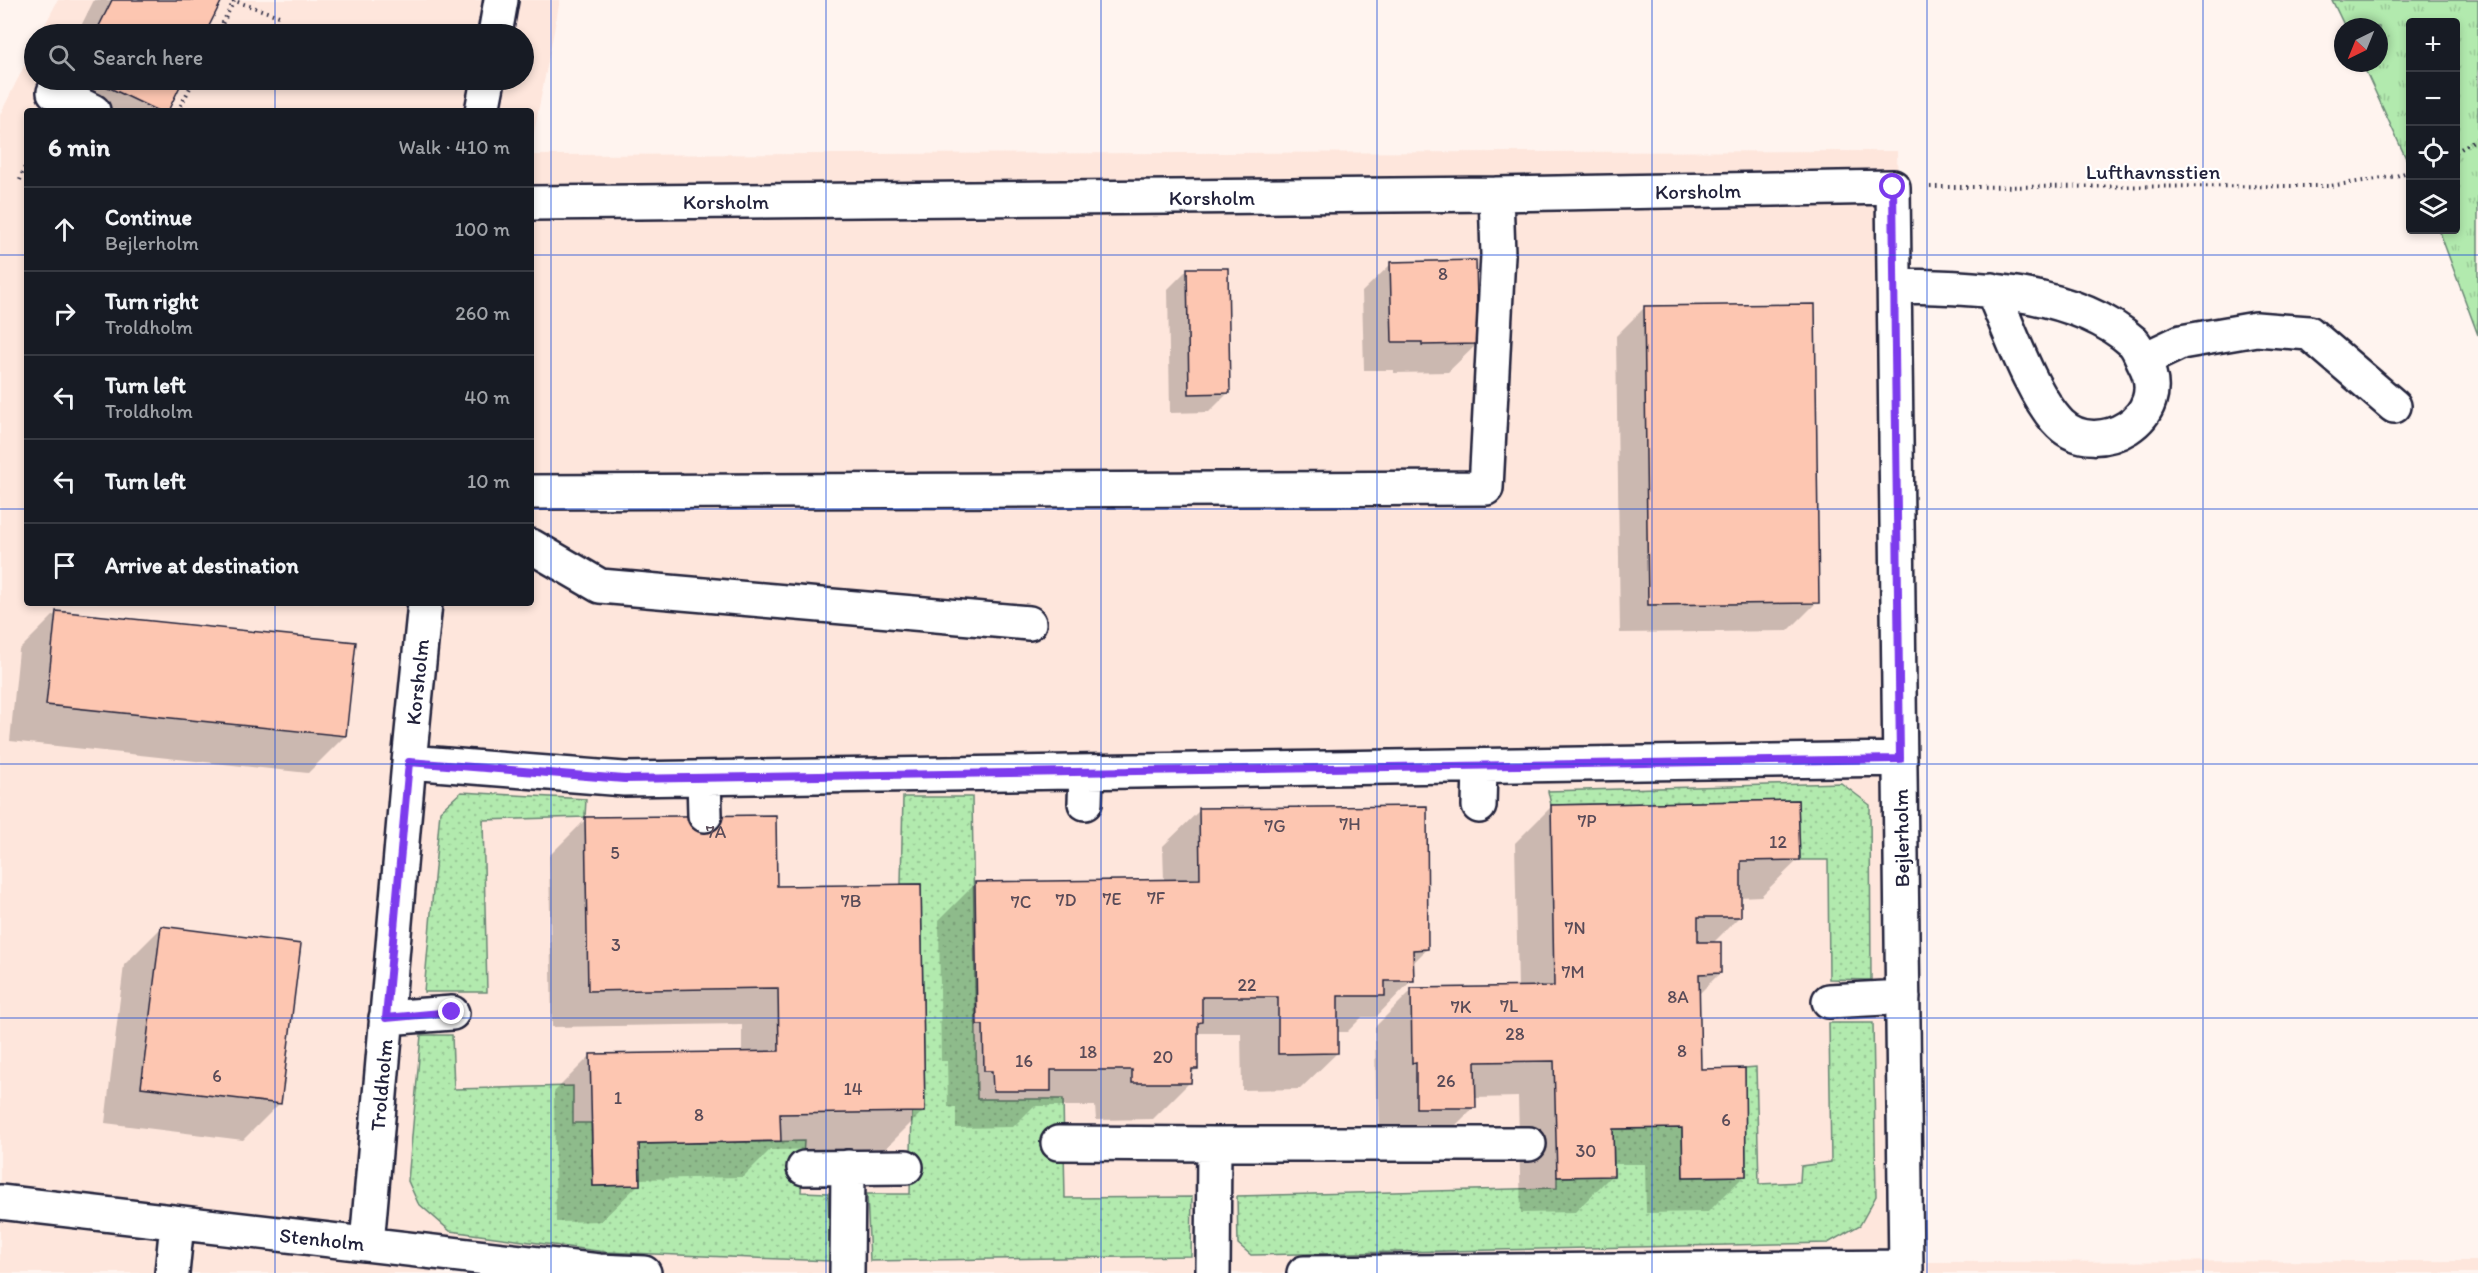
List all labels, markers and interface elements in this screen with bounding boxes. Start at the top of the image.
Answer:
north arrow [2334,18,2388,72]
map controls [2406,18,2460,234]
button: + [2406,18,2460,72]
search box [24,24,534,90]
icon: search [45,41,78,74]
text: Search here [93,44,203,71]
button: − [2406,72,2460,126]
button: locate [2406,126,2460,180]
text: 6 min [48,131,110,163]
text: Walk · 410 m [399,135,510,159]
street label: Lufthavnsstien [2086,159,2220,184]
route start [1879,173,1905,199]
street label: Korsholm [1655,178,1742,204]
button: layers [2406,180,2460,234]
street label: Korsholm [1169,185,1255,210]
street label: Korsholm [683,189,769,214]
text: Continue [105,204,192,231]
icon: ahead [48,213,81,246]
text: 100 m [455,217,510,241]
text: Bejlerholm [105,231,199,255]
house number: 8 [1438,263,1448,285]
text: Turn right [105,288,199,315]
icon: right [48,297,81,330]
text: 260 m [455,301,510,325]
text: Troldholm [105,315,193,339]
text: Turn left [105,372,186,399]
icon: left [48,381,81,414]
text: 40 m [464,385,510,409]
text: Troldholm [105,399,193,423]
icon: left [48,465,81,498]
text: Turn left [105,468,186,495]
text: 10 m [467,469,510,493]
icon: arrive [48,549,81,582]
text: Arrive at destination [105,552,299,579]
street label: Korsholm [400,638,434,726]
street label: Bejlerholm [1888,788,1914,888]
house number: 7P [1577,810,1597,832]
house number: 7H [1339,813,1361,835]
house number: 7G [1264,815,1286,837]
house number: 7A [706,821,727,843]
house number: 12 [1769,831,1787,853]
house number: 5 [610,842,620,864]
house number: 7F [1147,887,1166,909]
house number: 7E [1103,888,1121,910]
house number: 7D [1056,889,1076,911]
house number: 7B [841,890,861,912]
house number: 7C [1011,891,1031,913]
house number: 7N [1564,917,1586,939]
house number: 3 [611,934,621,956]
house number: 7M [1561,961,1585,983]
house number: 22 [1238,974,1257,996]
house number: 8A [1667,986,1689,1008]
house number: 7L [1500,995,1518,1017]
house number: 7K [1451,996,1472,1018]
route end [438,998,464,1024]
house number: 28 [1505,1023,1525,1045]
street label: Troldholm [365,1038,398,1132]
house number: 8 [1677,1040,1687,1062]
house number: 18 [1079,1041,1097,1063]
house number: 20 [1153,1046,1173,1068]
house number: 16 [1015,1050,1033,1072]
house number: 6 [212,1065,222,1087]
house number: 26 [1437,1070,1456,1092]
house number: 14 [843,1078,863,1100]
house number: 1 [614,1087,622,1109]
house number: 8 [694,1104,704,1126]
house number: 6 [1721,1109,1731,1131]
house number: 30 [1576,1140,1596,1162]
street label: Stenholm [278,1222,366,1256]

